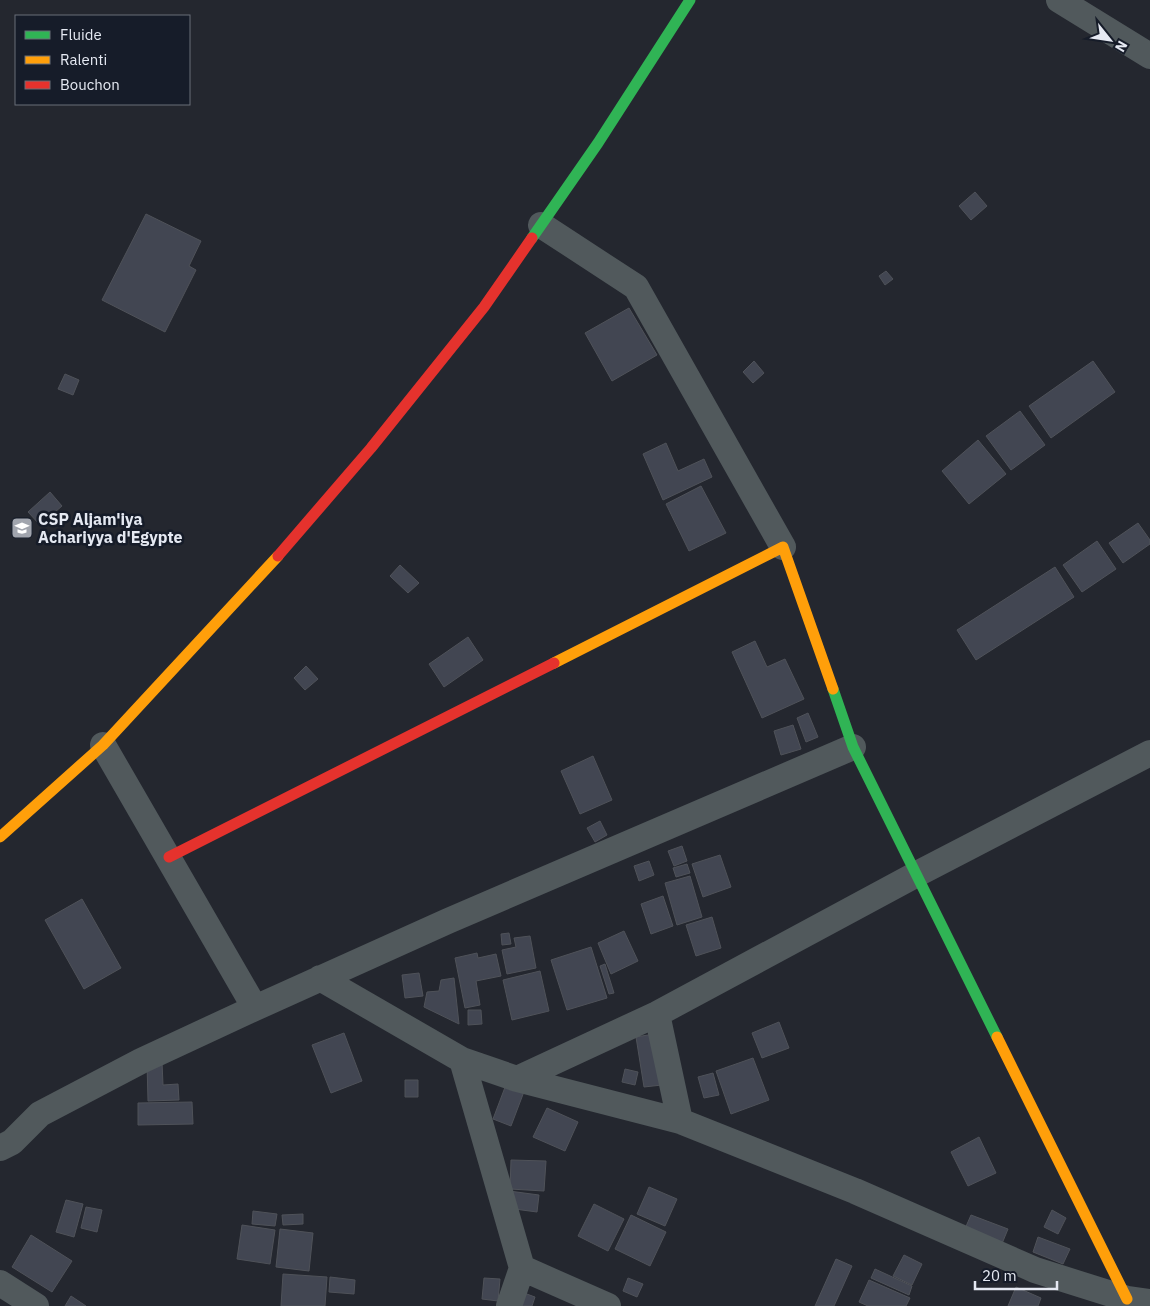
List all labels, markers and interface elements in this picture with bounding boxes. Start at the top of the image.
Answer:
legend [15,15,190,105]
north arrow [1085,15,1135,65]
text: Fluide [60,25,102,44]
text: N [1111,38,1132,55]
text: Ralenti [60,50,107,69]
text: Bouchon [60,75,120,94]
place label: CSP Aljam'iya Achariyya d'Egypte [38,509,182,547]
school or university icon: CSP Aljam'iya Achariyya d'Egypte [10,516,34,540]
scale bar [975,1258,1058,1290]
text: 20 m [982,1266,1017,1285]

